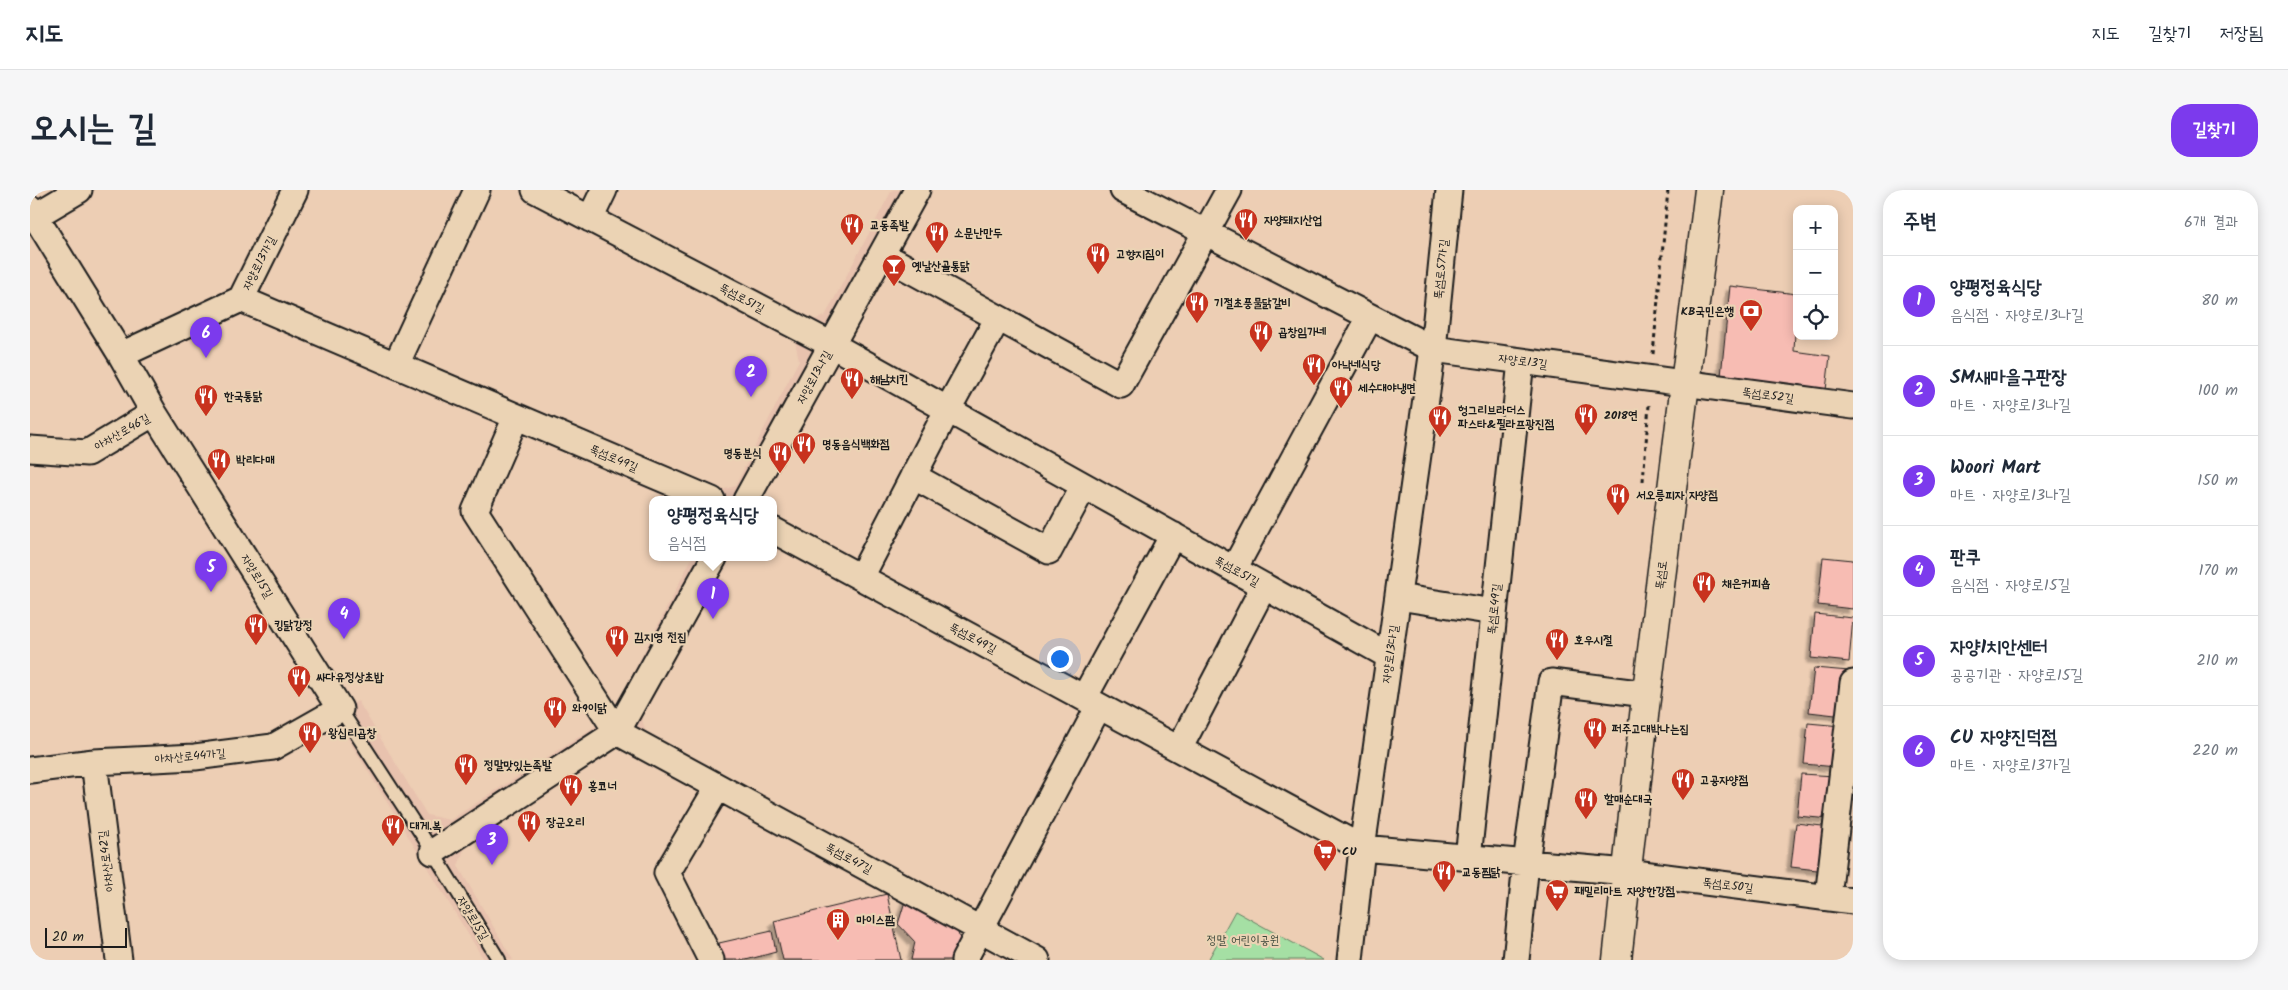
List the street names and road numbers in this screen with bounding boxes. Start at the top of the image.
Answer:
street label: 자양로13가길 [238,232,281,294]
street label: 뚝섬로57가길 [1429,238,1454,300]
street label: 뚝섬로51길 [716,279,768,318]
street label: 자양로13나길 [792,347,837,408]
street label: 자양로13길 [1497,349,1549,374]
street label: 뚝섬로52길 [1741,382,1795,409]
street label: 아차산로46길 [91,409,154,456]
street label: 뚝섬로49길 [587,440,641,477]
street label: 자양로15길 [236,551,278,602]
street label: 뚝섬로51길 [1211,551,1263,592]
street label: 뚝섬로 [1650,560,1673,591]
street label: 뚝섬로49길 [1482,582,1507,635]
street label: 뚝섬로49길 [946,618,1000,659]
street label: 자양로13다길 [1377,623,1404,685]
street label: 아차산로44가길 [154,744,227,769]
street label: 아차산로42길 [93,829,120,893]
street label: 뚝섬로47길 [822,838,876,879]
street label: 뚝섬로50길 [1701,873,1755,898]
street label: 자양로15길 [452,892,493,944]

